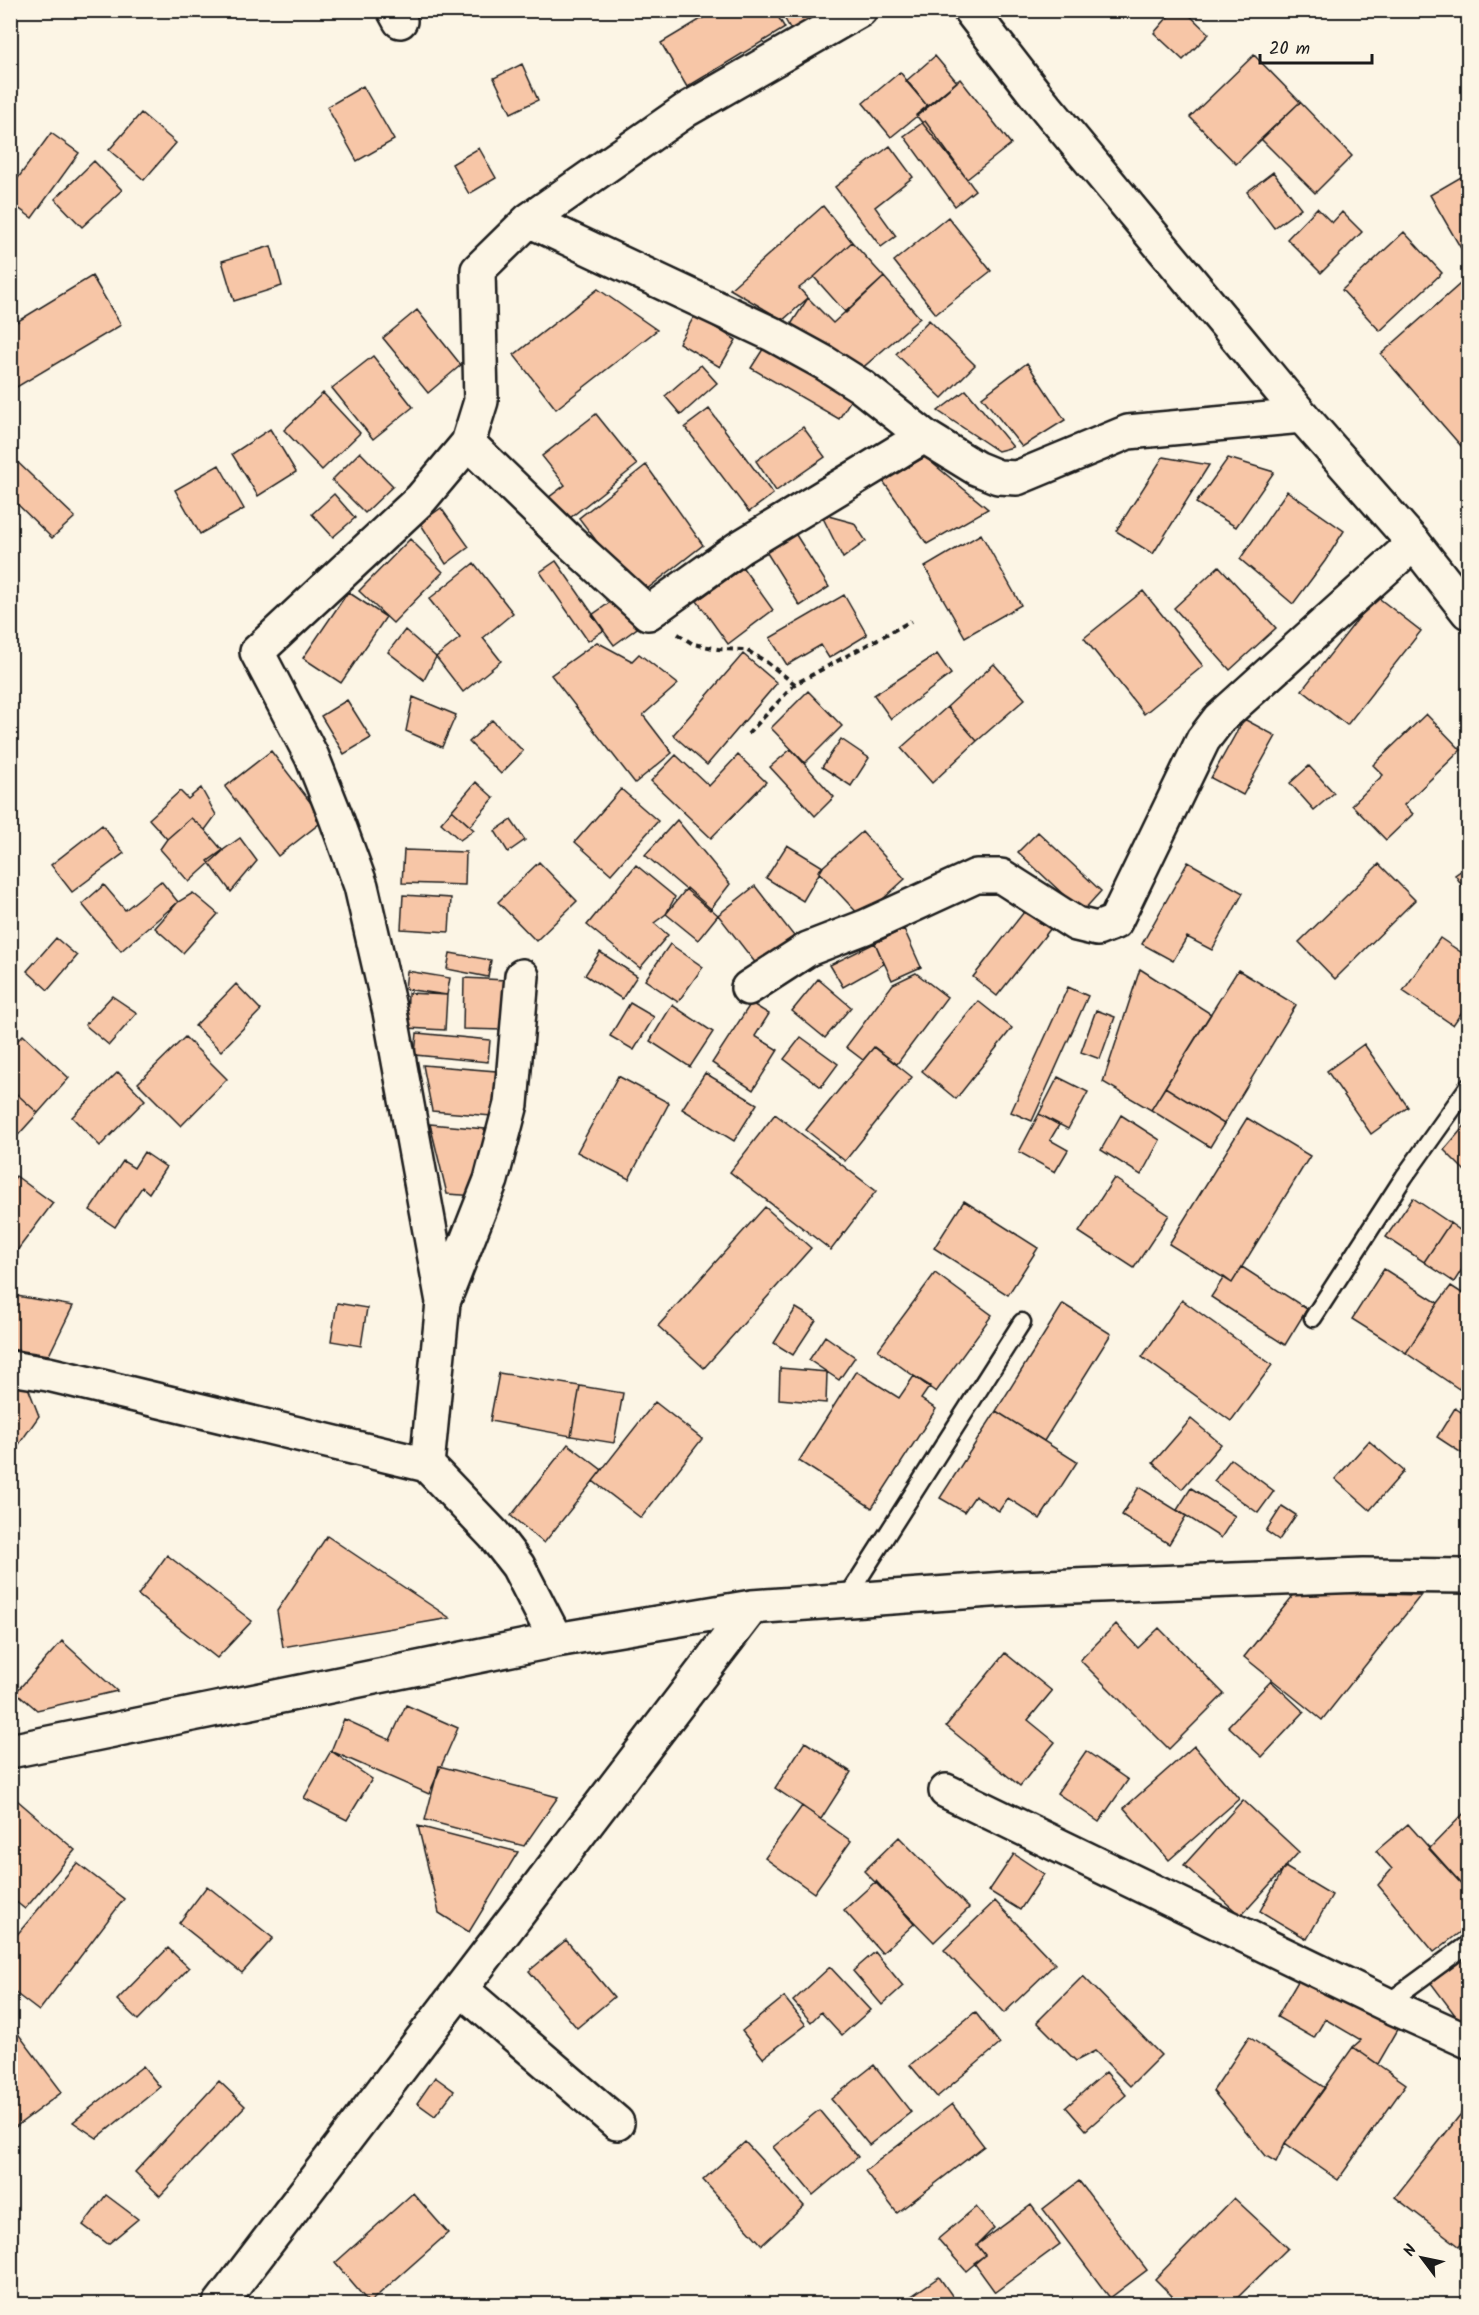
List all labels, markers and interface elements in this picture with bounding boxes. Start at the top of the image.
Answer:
scale bar [1260,27,1372,65]
text: 20 m [1269,35,1310,64]
north arrow [1392,2228,1452,2288]
text: N [1397,2240,1424,2262]

